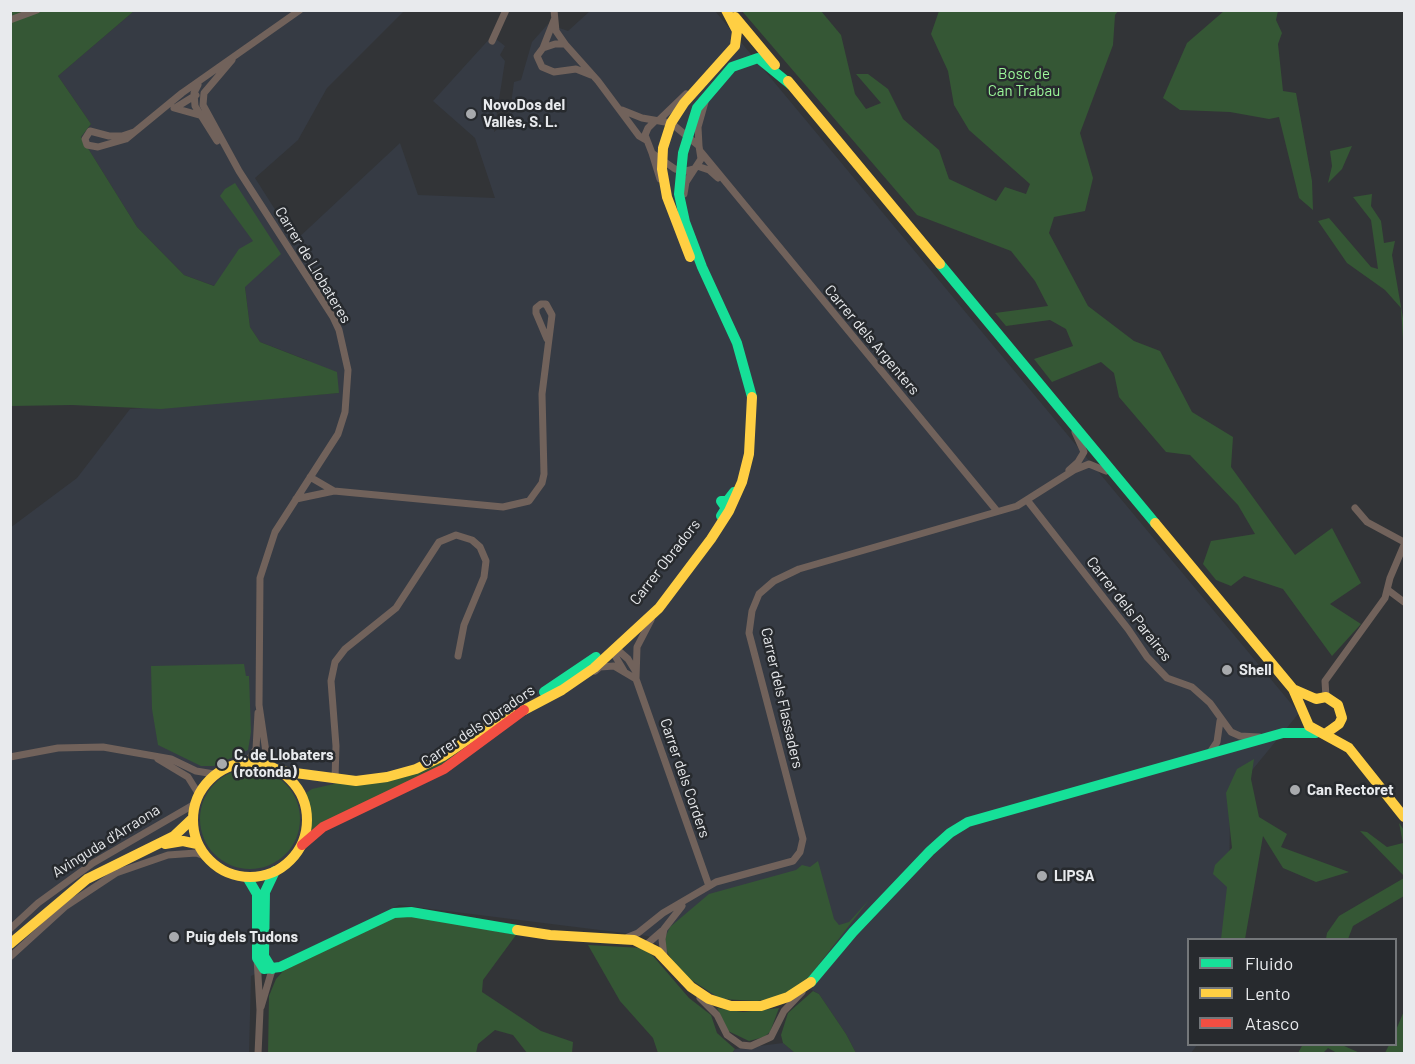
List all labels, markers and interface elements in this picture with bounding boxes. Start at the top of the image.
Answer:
park label: Bosc de Can Trabau [988,65,1060,100]
place label: NovoDos del Vallès, S. L. [483,96,565,131]
marker: NovoDos del Vallès, S. L. [464,107,478,121]
street label: Carrer de Llobateres [271,203,355,327]
street label: Carrer dels Argenters [821,281,923,399]
street label: Carrer Obradors [626,516,704,608]
street label: Carrer dels Paraires [1083,553,1175,665]
street label: Carrer dels Flassaders [757,626,807,770]
place label: Shell [1239,661,1272,679]
marker: Shell [1220,663,1234,677]
street label: Carrer dels Obradors [418,681,538,771]
street label: Carrer dels Corders [656,716,714,840]
place label: C. de Llobaters (rotonda) [234,746,334,781]
marker: C. de Llobaters (rotonda) [215,757,229,771]
place label: Can Rectoret [1307,781,1394,799]
marker: Can Rectoret [1288,783,1302,797]
street label: Avinguda d'Arraona [49,801,163,881]
place label: LIPSA [1054,867,1094,885]
marker: LIPSA [1035,869,1049,883]
place label: Puig dels Tudons [186,928,298,946]
marker: Puig dels Tudons [167,930,181,944]
legend [1187,938,1397,1046]
text: Fluido [1245,952,1293,974]
text: Lento [1245,982,1291,1004]
text: Atasco [1245,1012,1299,1034]

